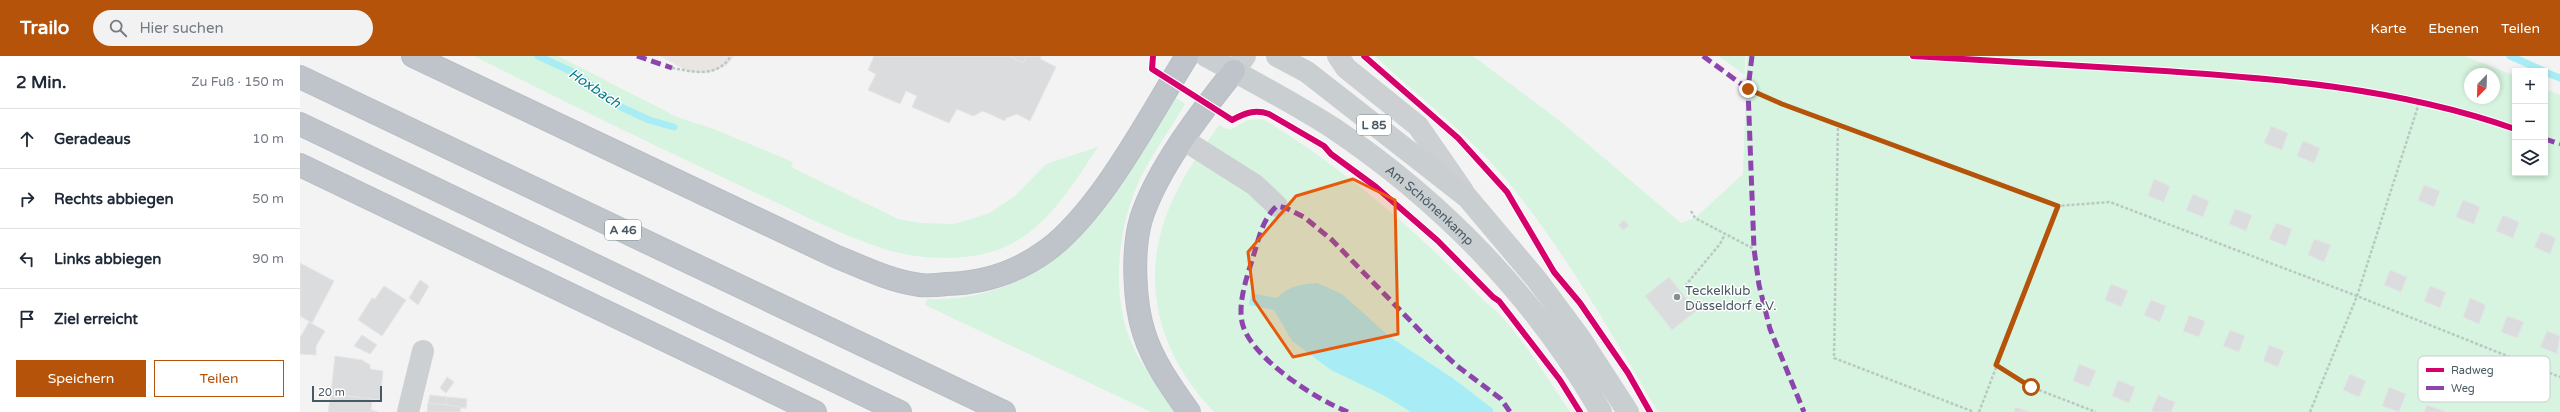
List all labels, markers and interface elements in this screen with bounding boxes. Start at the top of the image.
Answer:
search box [93,10,373,46]
text: Trailo [20,17,69,39]
icon: search [107,17,129,39]
text: Hier suchen [139,19,224,37]
text: Karte [2371,20,2406,37]
text: Ebenen [2428,20,2479,37]
text: Teilen [2501,20,2540,37]
water label: Hoxbach [566,65,624,112]
north arrow [2464,68,2500,104]
map controls [2512,68,2548,176]
button: + [2512,68,2548,104]
text: 2 Min. [16,72,66,93]
text: Zu Fuß · 150 m [191,74,284,90]
route end [1739,80,1757,98]
button: − [2512,104,2548,140]
road number: L 85 [1357,115,1391,135]
icon: ahead [16,128,38,150]
text: Geradeaus [54,130,131,148]
text: 10 m [252,131,284,147]
button: layers [2512,140,2548,176]
street label: Am Schönenkamp [1382,162,1477,249]
icon: right [16,188,38,210]
text: Rechts abbiegen [54,190,174,208]
text: 50 m [252,191,284,207]
road number: A 46 [605,220,641,240]
icon: left [16,248,38,270]
text: Links abbiegen [54,250,161,268]
text: 90 m [252,251,284,267]
place label: Teckelklub Düsseldorf e.V. [1685,283,1777,314]
marker: Teckelklub Düsseldorf e.V. [1672,292,1682,302]
icon: arrive [16,308,38,330]
text: Ziel erreicht [54,310,138,328]
legend [2418,356,2550,402]
button: Speichern [16,360,146,397]
button: Teilen [154,360,284,397]
text: Radweg [2451,364,2494,377]
route start [2022,378,2040,396]
text: Weg [2451,382,2475,395]
scale bar [312,384,382,403]
text: 20 m [318,386,345,399]

